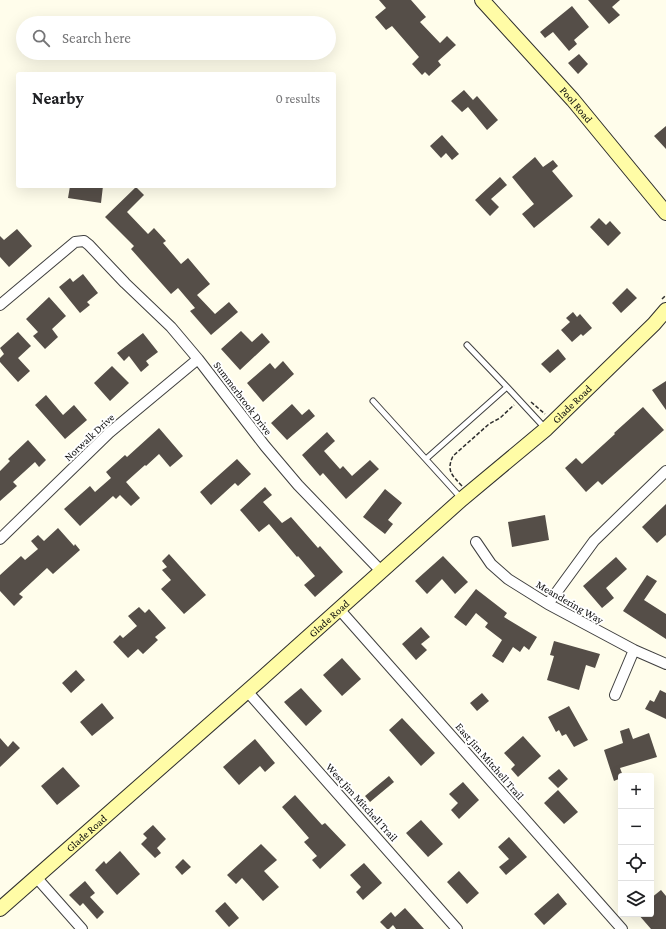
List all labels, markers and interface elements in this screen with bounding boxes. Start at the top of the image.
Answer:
search box [16,16,336,60]
icon: search [30,27,52,49]
text: Search here [62,30,131,46]
street label: Pool Road [558,84,595,125]
text: Nearby [32,89,84,108]
text: 0 results [275,91,320,106]
street label: Summerbrook Drive [211,359,275,437]
street label: Glade Road [550,382,594,426]
street label: Norwalk Drive [62,411,117,463]
street label: Meandering Way [534,578,606,627]
street label: Glade Road [306,597,352,639]
street label: East Jim Mitchell Trail [453,720,527,802]
street label: West Jim Mitchell Trail [323,761,400,844]
map controls [618,773,654,917]
button: + [618,773,654,809]
button: − [618,809,654,845]
street label: Glade Road [64,812,109,854]
button: locate [618,845,654,881]
button: layers [618,881,654,917]

